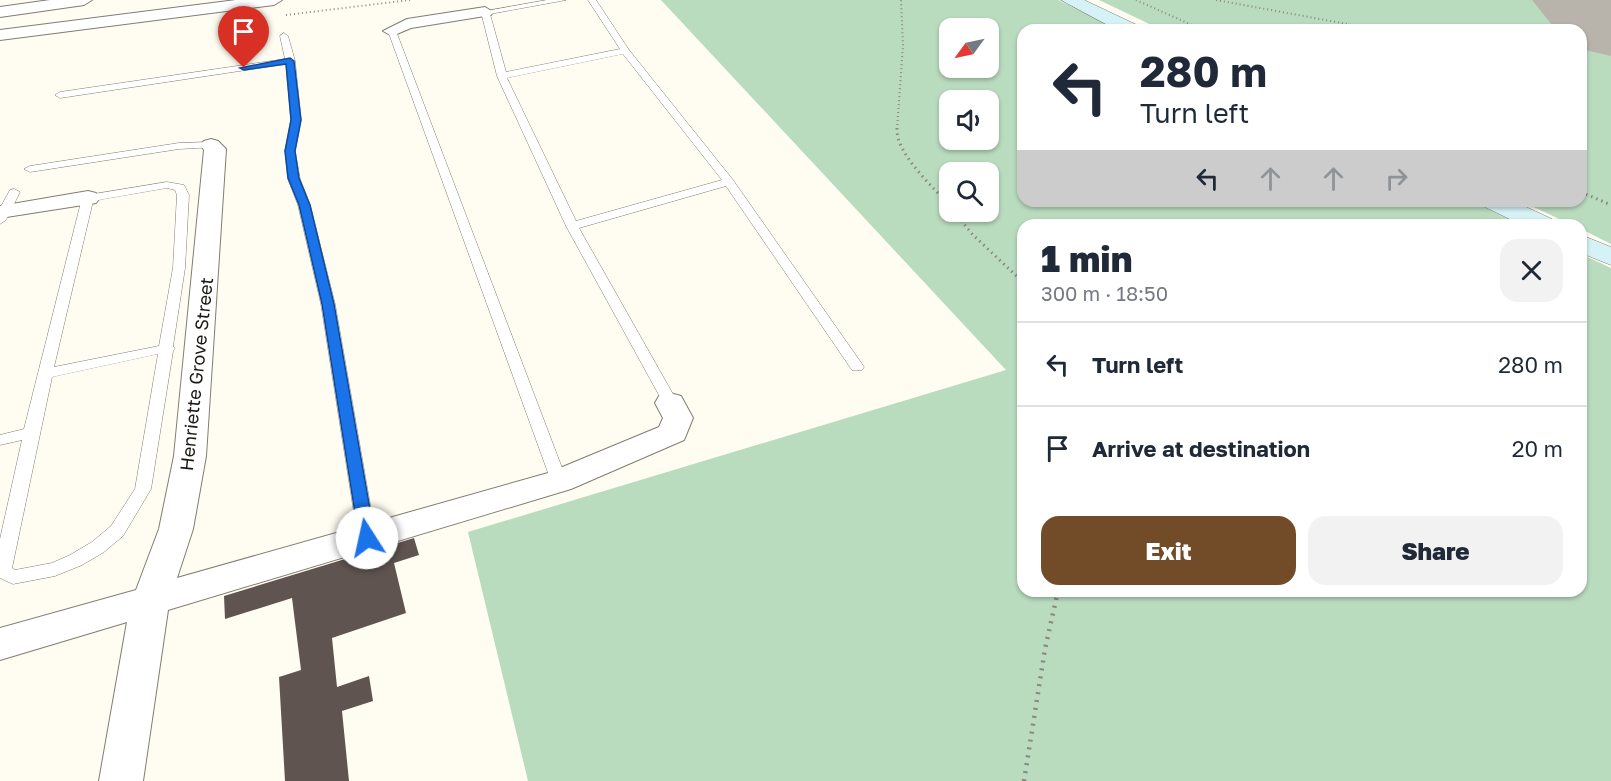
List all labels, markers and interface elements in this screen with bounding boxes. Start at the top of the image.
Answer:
pin [218,6,269,68]
icon: arrive [227,15,260,48]
north arrow [939,18,999,78]
map controls [939,18,999,222]
text: 280 m [1140,46,1267,96]
icon: left [1041,48,1119,126]
button: sound [939,90,999,150]
text: Turn left [1140,97,1249,129]
button: search [939,162,999,222]
icon: left [1191,162,1224,195]
icon: ahead [1254,162,1287,195]
icon: ahead [1317,162,1350,195]
icon: right [1380,162,1413,195]
text: 1 min [1041,237,1132,280]
button: close [1500,239,1563,302]
street label: Henriette Grove Street [175,276,217,472]
text: 300 m · 18:50 [1041,281,1168,305]
icon: left [1041,348,1074,381]
text: Turn left [1092,351,1183,378]
text: 280 m [1498,351,1563,378]
icon: arrive [1041,432,1074,465]
text: Arrive at destination [1092,435,1310,462]
text: 20 m [1512,435,1563,462]
position arrow [335,506,399,570]
button: Exit [1041,516,1296,585]
button: Share [1308,516,1563,585]

